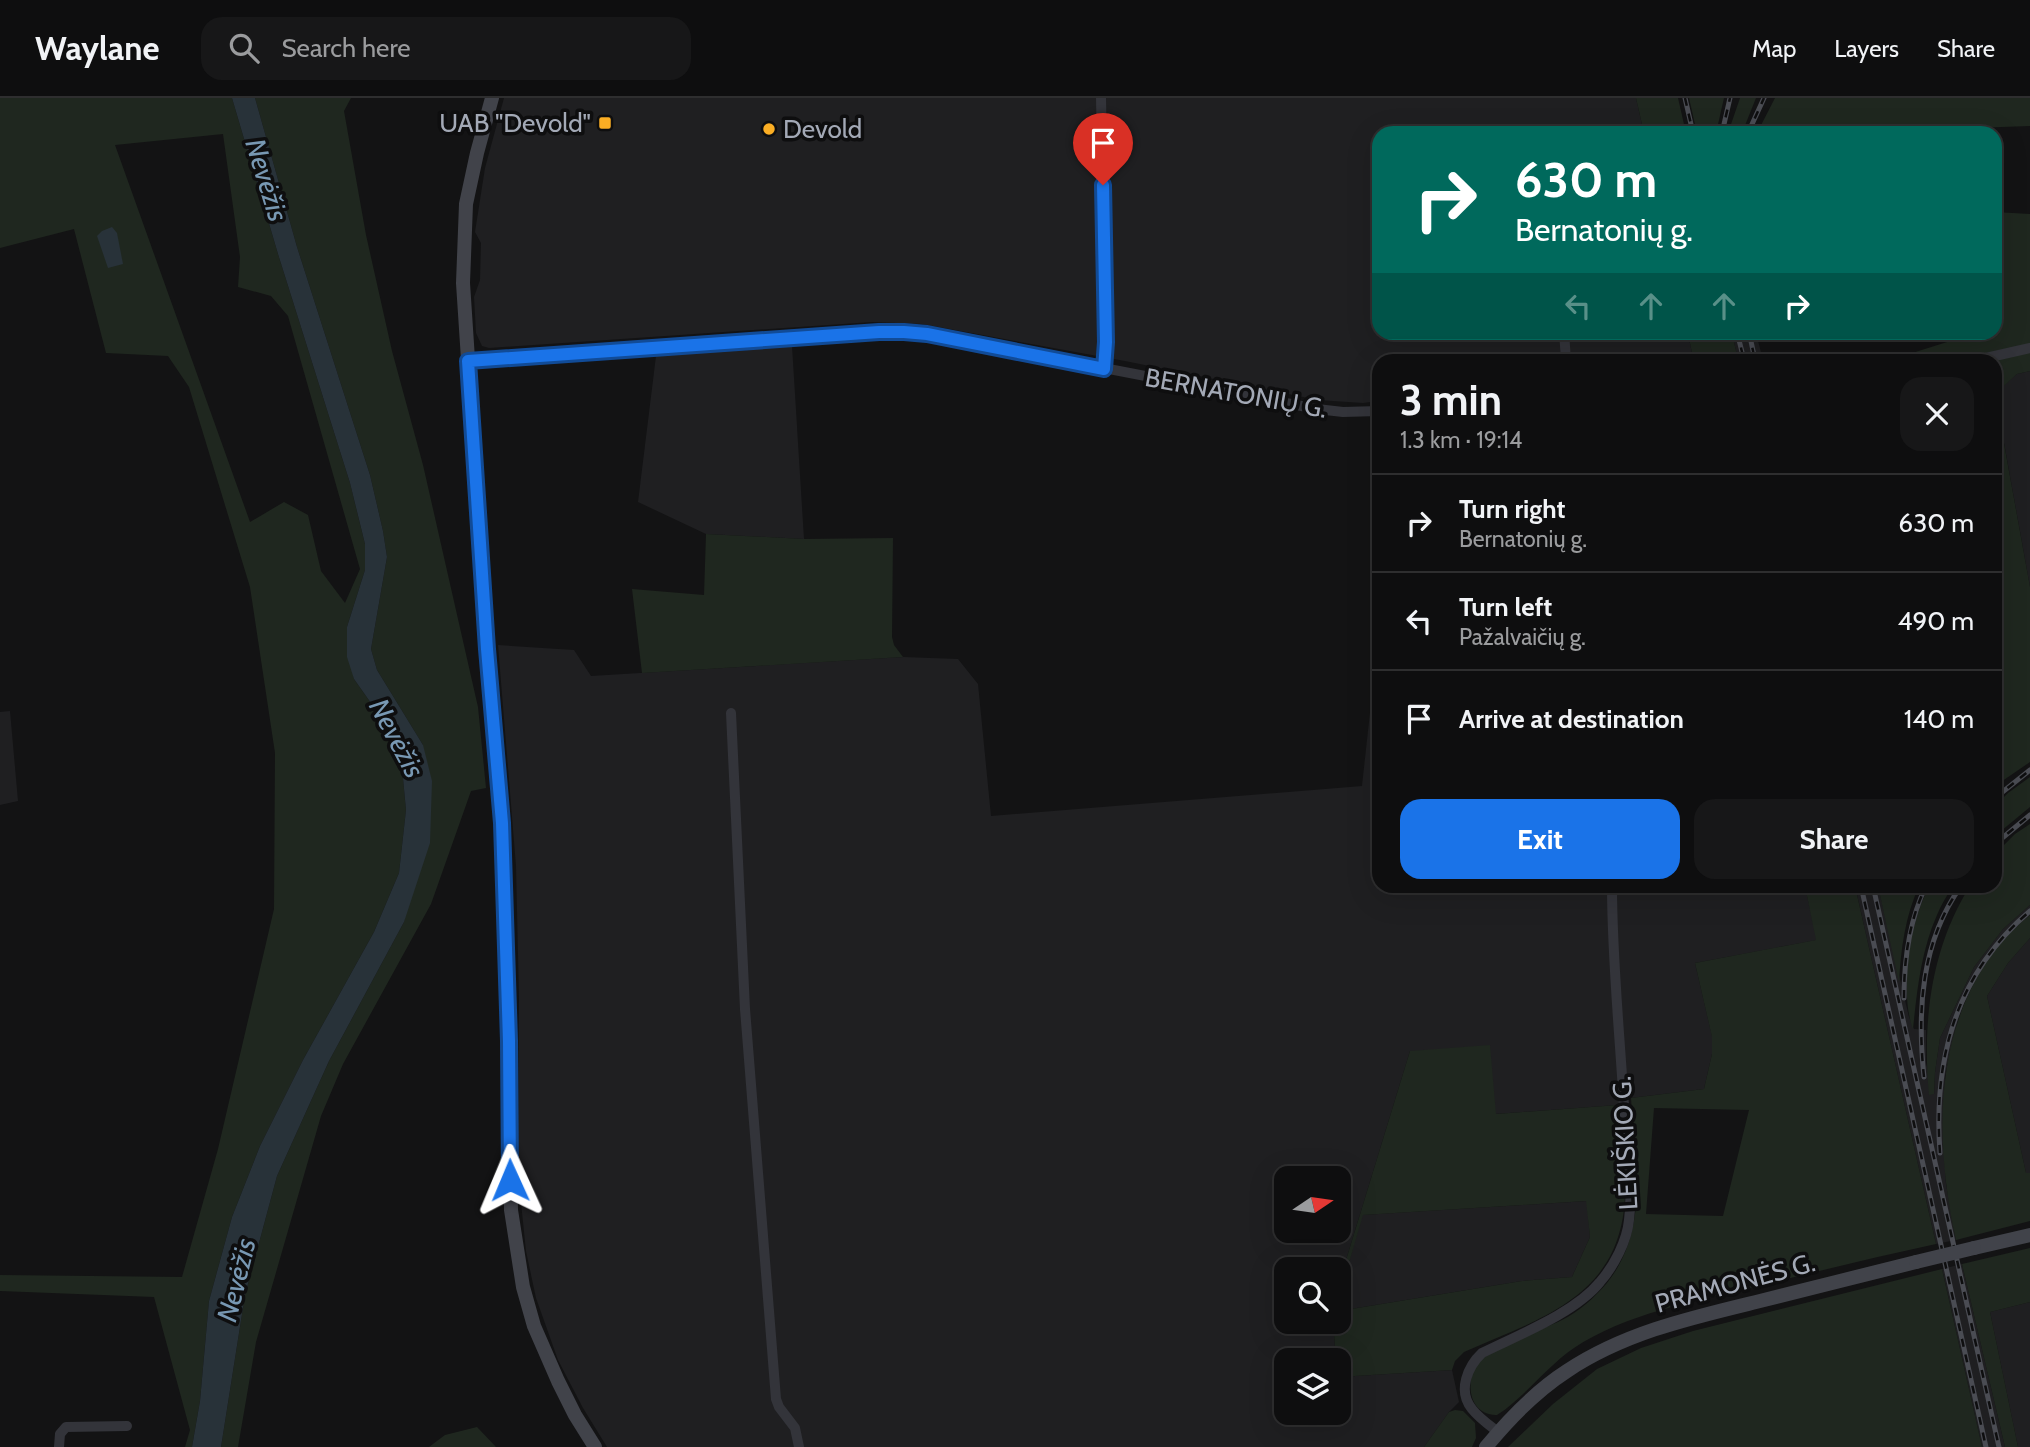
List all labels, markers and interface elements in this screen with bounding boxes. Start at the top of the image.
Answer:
search box [201,17,691,80]
text: Waylane [35,28,159,68]
icon: search [225,29,263,67]
text: Search here [281,32,411,64]
text: Map [1752,34,1796,63]
text: Layers [1834,34,1899,63]
text: Share [1937,34,1995,63]
place label: UAB "Devold" [439,107,591,139]
place label: Devold [783,113,862,145]
pin [1073,113,1133,185]
marker: UAB "Devold" [597,115,613,131]
marker: Devold [761,121,777,137]
icon: arrive [1084,124,1122,162]
water label: Nevėžis [238,134,296,226]
text: 630 m [1515,150,1657,209]
icon: right [1400,154,1491,245]
text: Bernatonių g. [1515,210,1693,249]
icon: left [1559,287,1597,325]
icon: ahead [1632,287,1670,325]
icon: ahead [1705,287,1743,325]
icon: right [1778,287,1816,325]
street label: BERNATONIŲ G. [1142,361,1330,425]
text: 3 min [1400,374,1502,426]
button: close [1900,377,1974,451]
text: 1.3 km · 19:14 [1400,426,1522,454]
text: Turn right [1459,493,1565,525]
icon: right [1400,504,1438,542]
text: 630 m [1898,507,1974,539]
text: Bernatonių g. [1459,525,1587,553]
text: Turn left [1459,591,1552,623]
icon: left [1400,602,1438,640]
text: 490 m [1897,605,1974,637]
text: Pažalvaičių g. [1459,623,1586,651]
water label: Nevėžis [362,693,432,784]
icon: arrive [1400,700,1438,738]
text: Arrive at destination [1459,703,1684,735]
text: 140 m [1904,703,1974,735]
button: Exit [1400,799,1680,879]
button: Share [1694,799,1974,879]
street label: LĖKIŠKIO G. [1606,1075,1644,1211]
position arrow [473,1143,547,1217]
north arrow [1274,1166,1351,1242]
map controls [1274,1166,1351,1425]
water label: Nevėžis [209,1235,263,1325]
street label: PRAMONĖS G. [1652,1246,1818,1320]
button: search [1274,1257,1351,1334]
button: layers [1274,1348,1351,1425]

